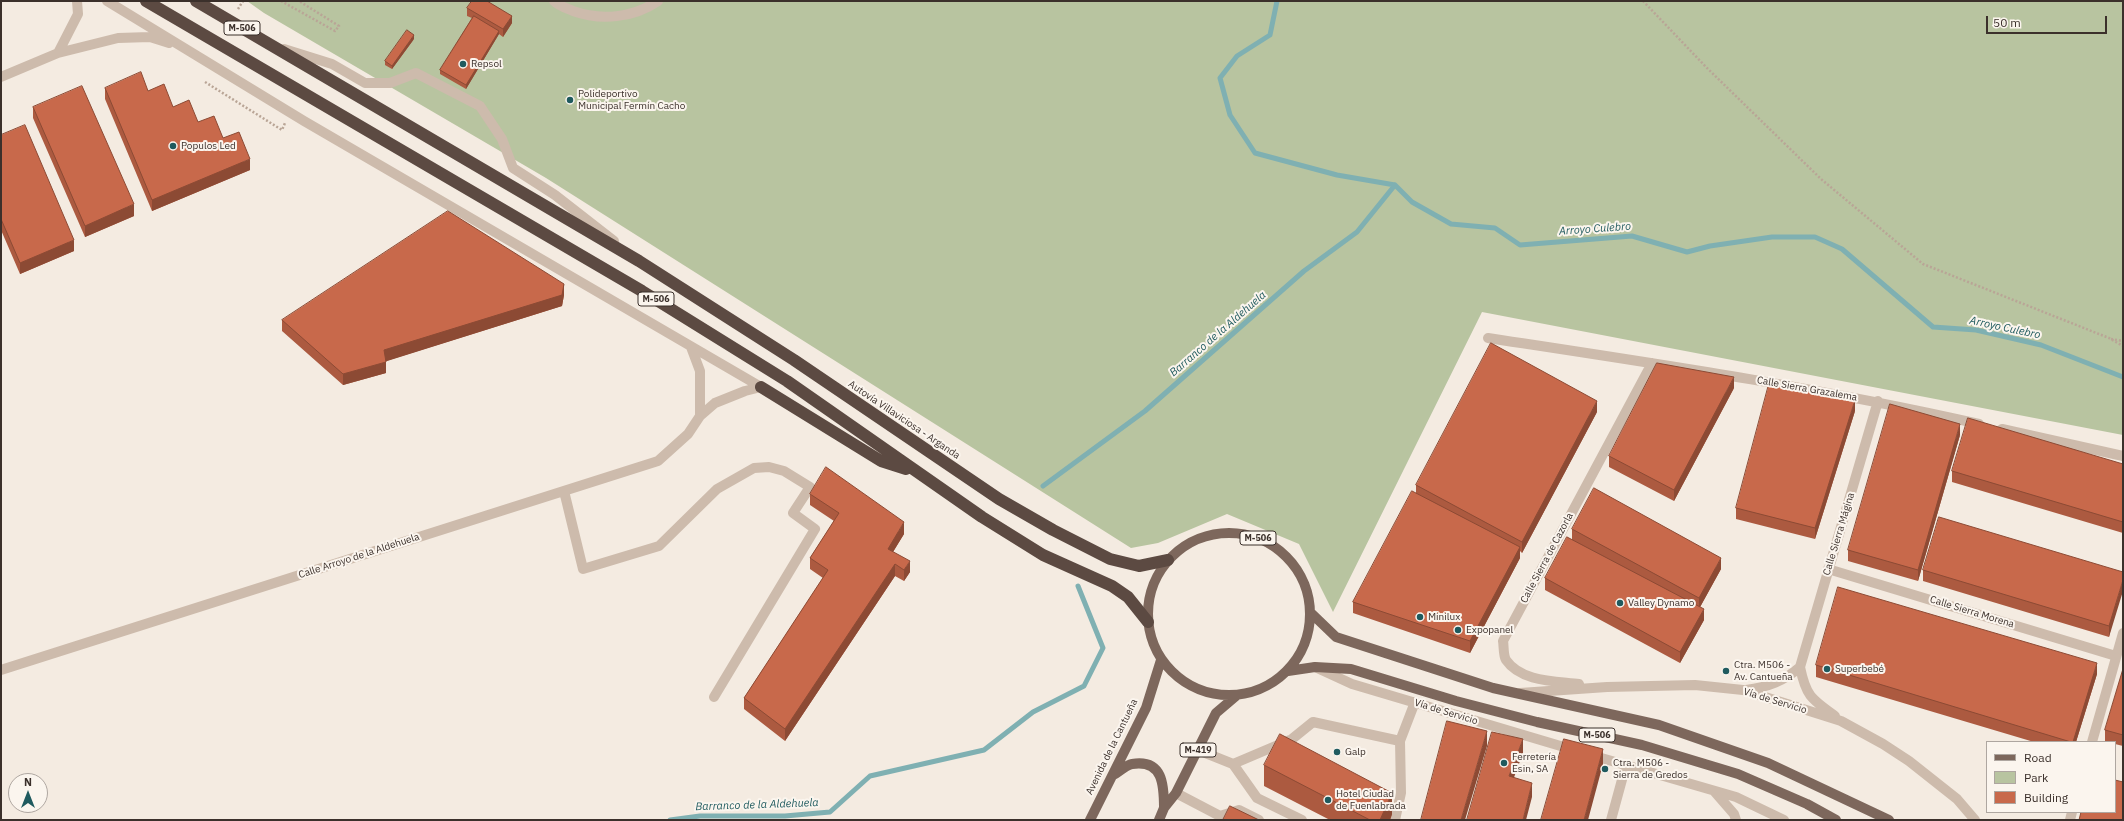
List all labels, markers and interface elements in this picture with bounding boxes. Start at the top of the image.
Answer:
scale bar [1988,8,2109,34]
text: 50 m [1993,15,2021,30]
road number: M-506 [224,21,260,35]
place label: Repsol [471,58,502,70]
marker: Repsol [458,59,468,69]
place label: Polideportivo Municipal Fermín Cacho [578,88,685,112]
marker: Polideportivo Municipal Fermín Cacho [565,95,575,105]
place label: Populos Led [181,140,236,152]
marker: Populos Led [168,141,178,151]
water label: Arroyo Culebro [1559,220,1631,238]
water label: Barranco de la Aldehuela [1167,289,1269,379]
road number: M-506 [638,292,674,306]
water label: Arroyo Culebro [1968,314,2042,342]
street label: Calle Sierra Grazalema [1756,374,1858,404]
street label: Autovía Villaviciosa - Arganda [846,378,962,462]
street label: Calle Sierra Mágina [1821,491,1857,577]
street label: Calle Sierra de Cazorla [1518,511,1576,605]
street label: Calle Arroyo de la Aldehuela [297,531,421,581]
road number: M-506 [1240,531,1276,545]
street label: Calle Sierra Morena [1928,593,2016,631]
place label: Valley Dynamo [1628,597,1694,609]
marker: Valley Dynamo [1615,598,1625,608]
place label: Minilux [1428,611,1460,623]
marker: Minilux [1415,612,1425,622]
place label: Expopanel [1466,624,1513,636]
marker: Expopanel [1453,625,1463,635]
place label: Ctra. M506 - Av. Cantueña [1734,659,1793,682]
place label: Superbebé [1835,663,1884,675]
marker: Superbebé [1822,664,1832,674]
marker: Ctra. M506 - Av. Cantueña [1721,666,1731,676]
street label: Vía de Servicio [1742,686,1808,716]
street label: Avenida de la Cantueña [1084,697,1140,797]
street label: Vía de Servicio [1413,697,1479,727]
road number: M-506 [1579,728,1615,742]
legend [1986,741,2116,813]
road number: M-419 [1180,743,1216,757]
place label: Galp [1345,746,1366,758]
marker: Galp [1332,747,1342,757]
text: Road [2024,750,2052,765]
place label: Ferretería Esin, SA [1512,751,1556,774]
place label: Ctra. M506 - Sierra de Gredos [1613,757,1688,780]
marker: Ferretería Esin, SA [1499,758,1509,768]
marker: Ctra. M506 - Sierra de Gredos [1600,764,1610,774]
text: Park [2024,770,2048,785]
north arrow [8,773,48,813]
text: N [24,775,32,789]
place label: Hotel Ciudad de Fuenlabrada [1336,788,1406,812]
text: Building [2024,790,2068,805]
marker: Hotel Ciudad de Fuenlabrada [1323,795,1333,805]
water label: Barranco de la Aldehuela [695,796,819,814]

